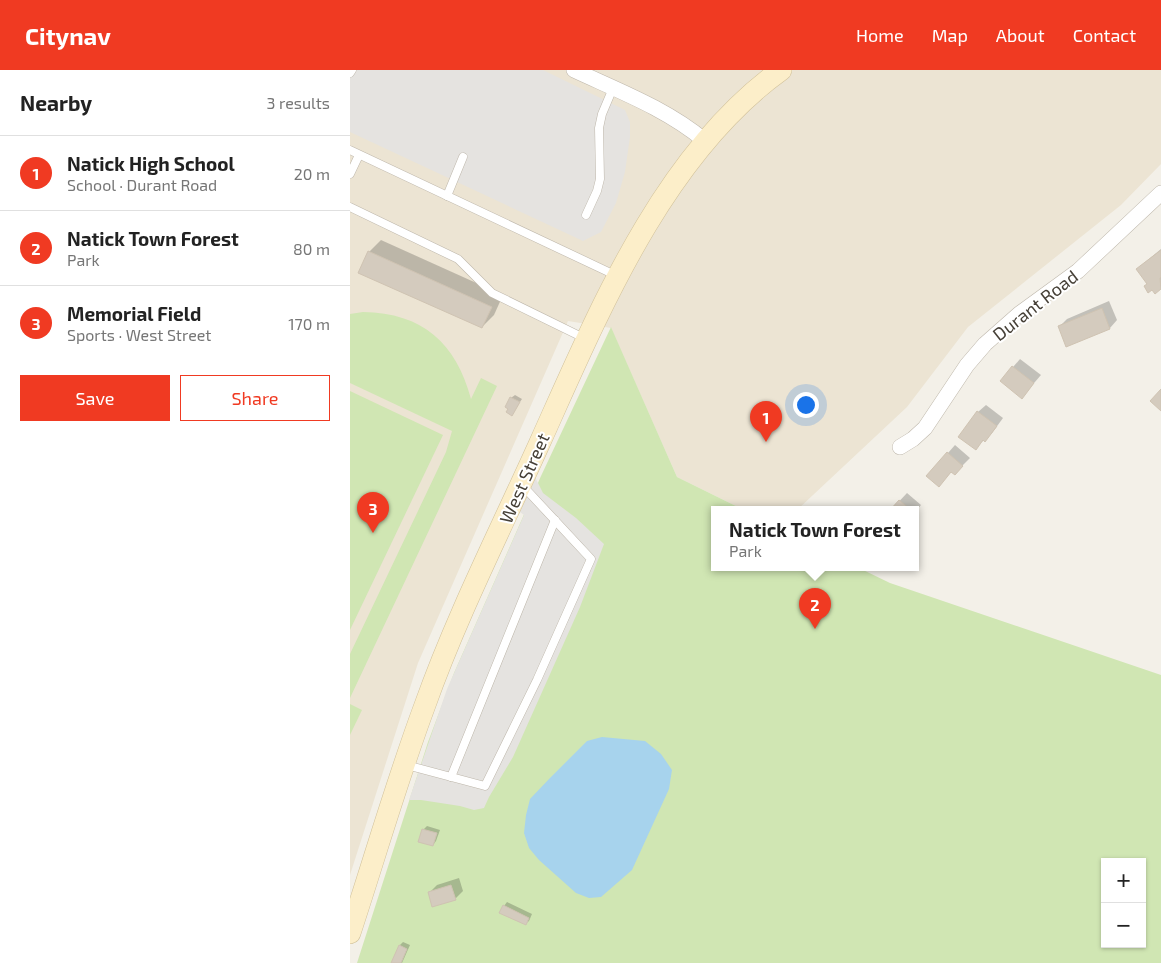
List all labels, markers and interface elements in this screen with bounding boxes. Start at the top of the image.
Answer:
text: Citynav [25,21,111,50]
text: Home [856,24,904,46]
text: Map [932,24,968,46]
text: About [996,24,1045,46]
text: Contact [1073,24,1136,46]
text: Nearby [20,90,92,115]
text: 3 results [267,93,330,112]
text: Natick High School [67,152,235,175]
text: 1 [33,164,39,183]
text: 20 m [294,164,330,183]
text: School · Durant Road [67,175,217,194]
text: Natick Town Forest [67,227,239,250]
text: 2 [31,239,41,258]
text: 80 m [293,239,330,258]
text: Park [67,250,100,269]
street label: Durant Road [988,265,1082,345]
text: Memorial Field [67,302,201,325]
text: 3 [31,314,41,333]
text: 170 m [288,314,330,333]
text: Sports · West Street [67,325,211,344]
button: Save [20,375,170,421]
button: Share [180,375,330,421]
your location [793,392,819,418]
pin: 1 [750,401,782,442]
street label: West Street [494,429,554,527]
pin: 3 [357,492,389,533]
popup [711,506,919,571]
text: Natick Town Forest [729,518,901,541]
text: Park [729,541,762,560]
pin: 2 [799,588,831,629]
map controls [1101,858,1146,948]
button: + [1101,858,1146,903]
button: − [1101,903,1146,948]

